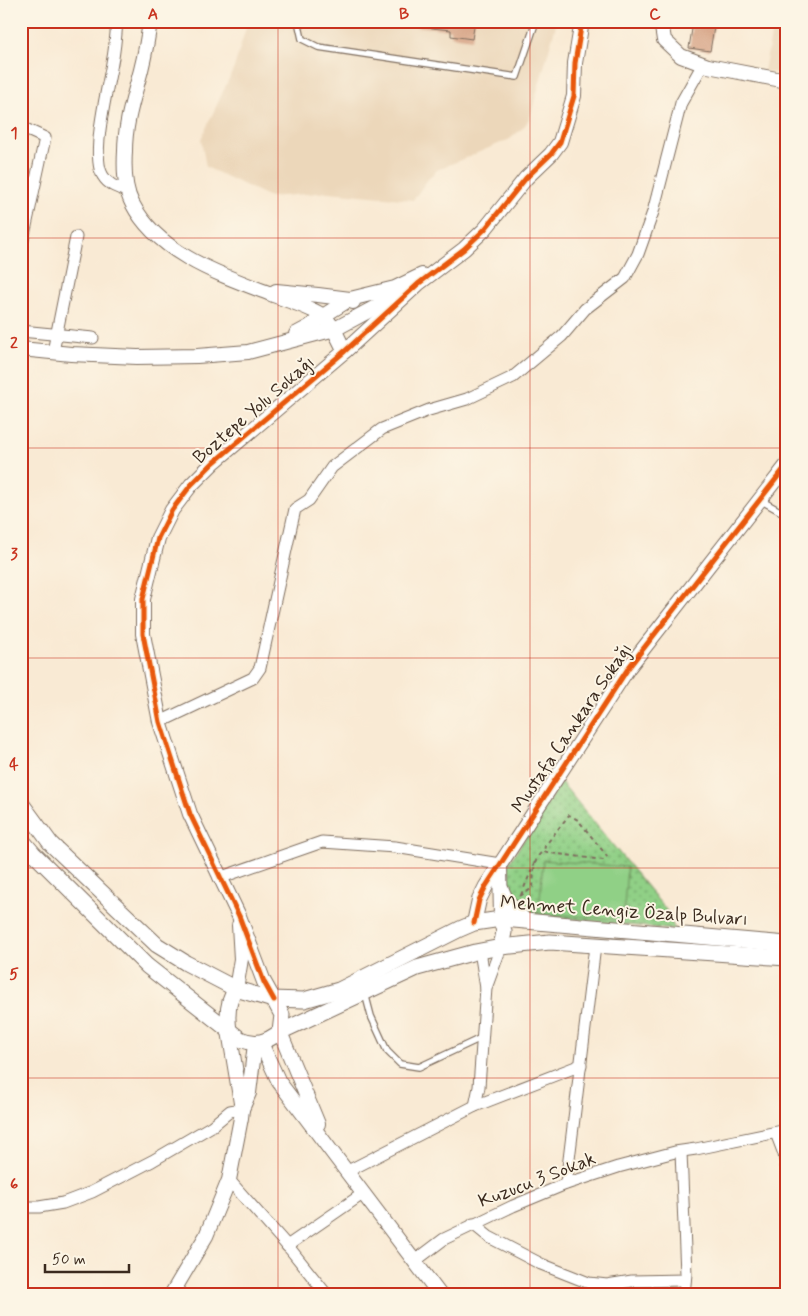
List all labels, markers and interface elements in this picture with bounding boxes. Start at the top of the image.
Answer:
text: A [148,4,158,25]
text: B [399,4,409,25]
text: C [649,4,661,25]
text: 1 [10,123,18,144]
text: 2 [10,333,18,354]
street label: Boztepe Yolu Sokağı [188,350,321,471]
text: 3 [10,544,18,565]
street label: Mustafa Cankara Sokağı [506,638,639,818]
text: 4 [9,754,19,775]
street label: Mehmet Cengiz Özalp Bulvarı [499,890,749,933]
text: 5 [9,964,19,985]
street label: Kuzucu 3 Sokak [475,1146,599,1214]
text: 6 [10,1174,18,1195]
scale bar [45,1241,129,1273]
text: 50 m [52,1250,86,1270]

